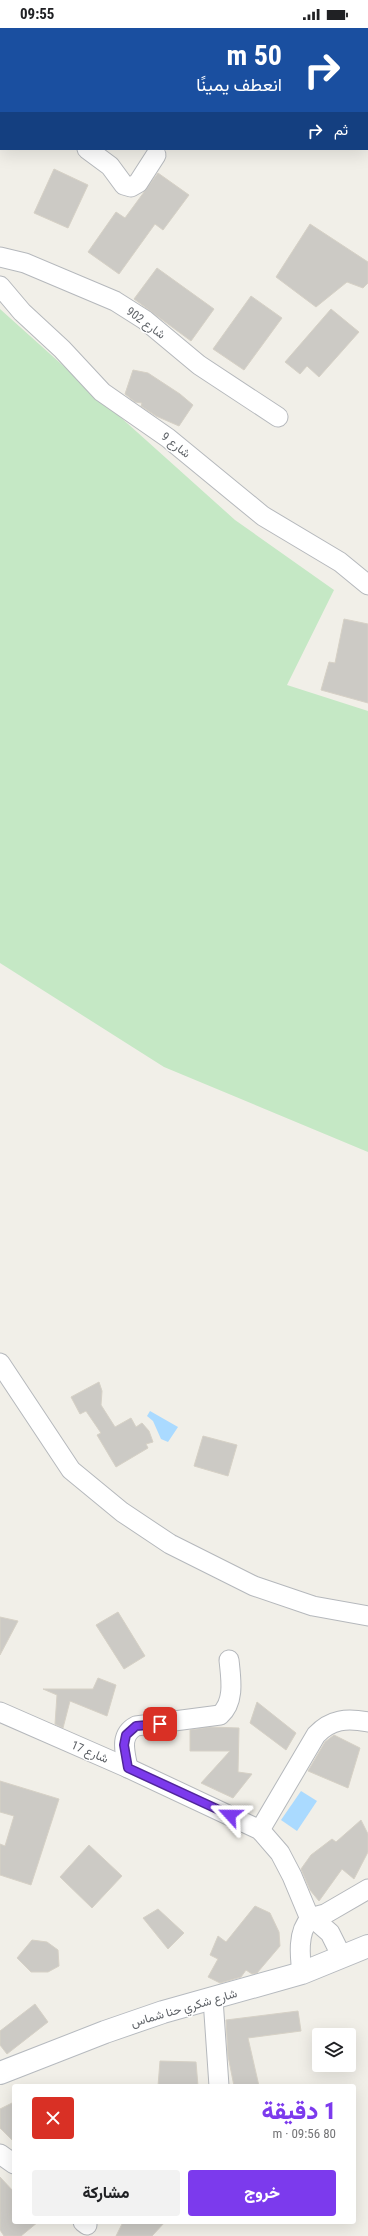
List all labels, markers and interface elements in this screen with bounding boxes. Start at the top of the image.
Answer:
text: 09:55 [20,5,54,23]
text: 50 m [226,39,282,72]
icon: right [296,44,348,96]
text: انعطف يمينًا [196,74,282,95]
icon: right [304,120,326,142]
text: ثم [334,121,348,139]
street label: شارع 902 [123,304,168,343]
street label: شارع 9 [158,429,193,462]
pin [143,1707,177,1741]
icon: arrive [149,1713,171,1735]
street label: شارع 17 [69,1738,111,1768]
position arrow [209,1794,251,1836]
street label: شارع شكري حنا شماس [129,1986,240,2033]
map controls [312,2028,356,2072]
button: layers [312,2028,356,2072]
button: close [32,2097,74,2139]
text: 1 دقيقة [261,2097,336,2125]
text: 80 m · 09:56 [273,2126,336,2141]
button: مشاركة [32,2170,180,2216]
button: خروج [188,2170,336,2216]

